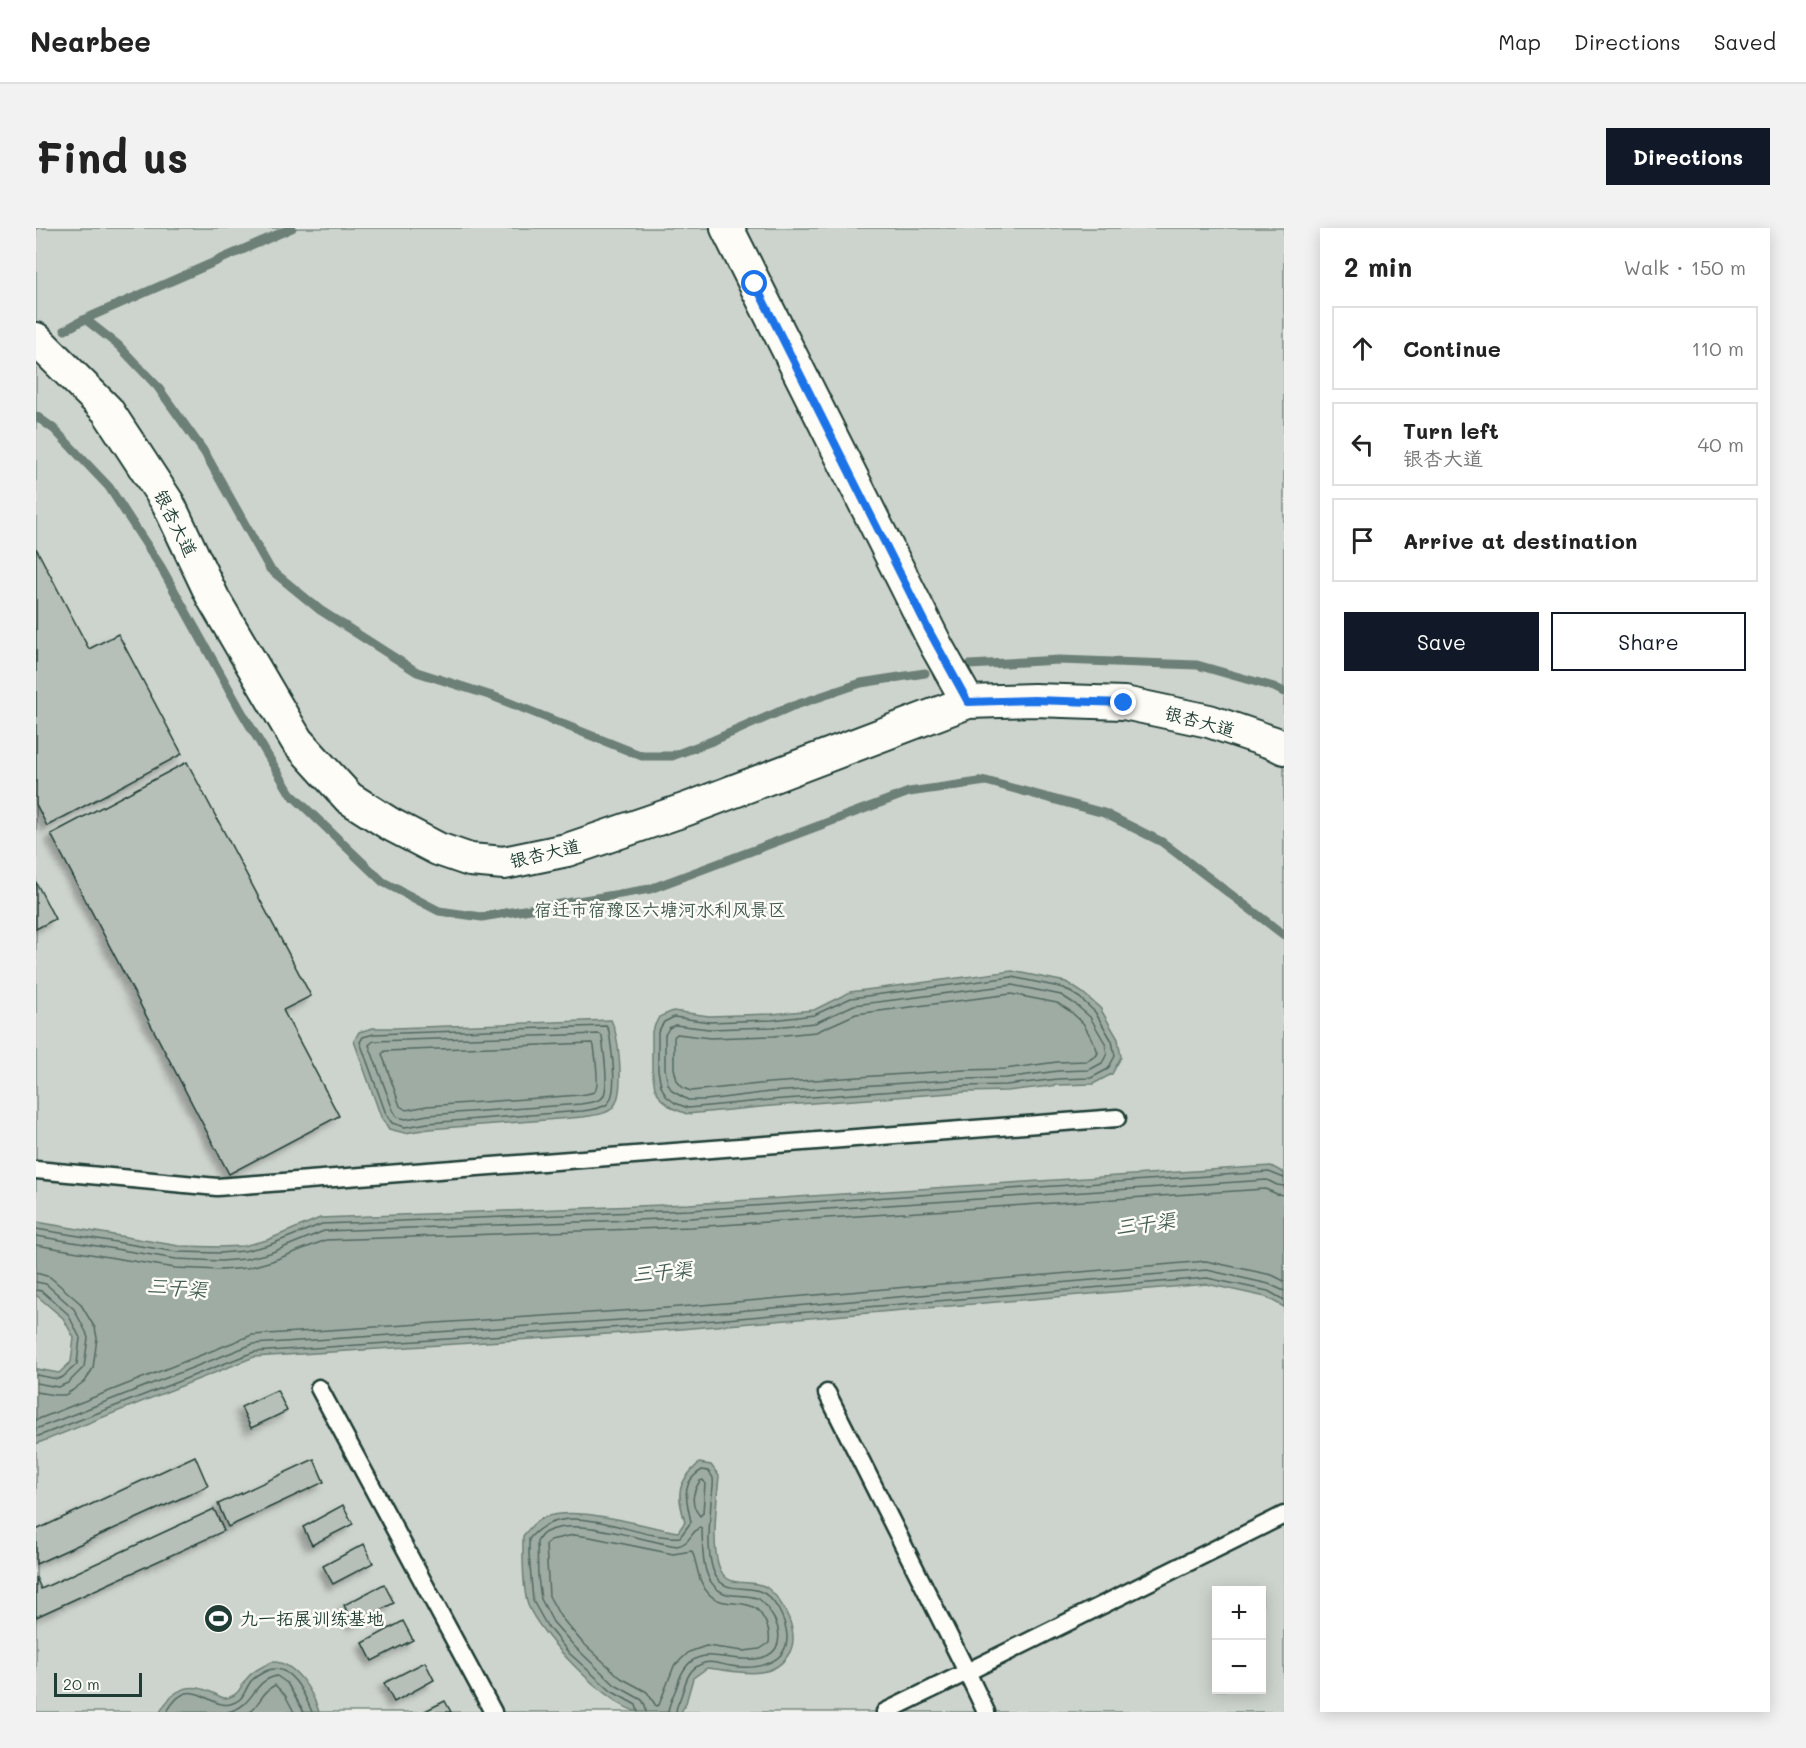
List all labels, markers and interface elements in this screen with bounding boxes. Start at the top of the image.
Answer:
text: Nearbee [30,23,151,59]
text: Map [1498,28,1541,55]
text: Directions [1574,28,1681,55]
text: Saved [1714,28,1776,55]
button: Directions [1606,128,1770,185]
text: Find us [36,129,188,184]
text: 2 min [1344,250,1412,284]
text: Walk · 150 m [1624,254,1746,280]
route start [741,270,767,296]
icon: ahead [1346,332,1379,365]
text: Continue [1403,334,1501,363]
text: 110 m [1691,335,1744,361]
text: Turn left [1403,416,1499,445]
icon: left [1346,428,1379,461]
text: 40 m [1698,431,1744,457]
text: 银杏大道 [1403,445,1483,471]
street label: 银杏大道 [149,485,203,561]
icon: arrive [1346,524,1379,557]
text: Arrive at destination [1403,526,1638,555]
button: Save [1344,612,1539,671]
button: Share [1551,612,1746,671]
route end [1110,689,1136,715]
street label: 银杏大道 [1162,700,1238,742]
street label: 银杏大道 [507,833,583,873]
park label: 宿迁市宿豫区六塘河水利风景区 [534,897,786,921]
water label: 三干渠 [1114,1206,1178,1240]
water label: 三干渠 [631,1255,695,1287]
water label: 三干渠 [146,1271,210,1303]
map controls [1212,1586,1266,1694]
button: + [1212,1586,1266,1640]
sports icon: 九一拓展训练基地 [203,1602,235,1634]
place label: 九一拓展训练基地 [240,1606,384,1630]
button: − [1212,1640,1266,1694]
scale bar [54,1670,142,1698]
text: 20 m [63,1673,100,1694]

